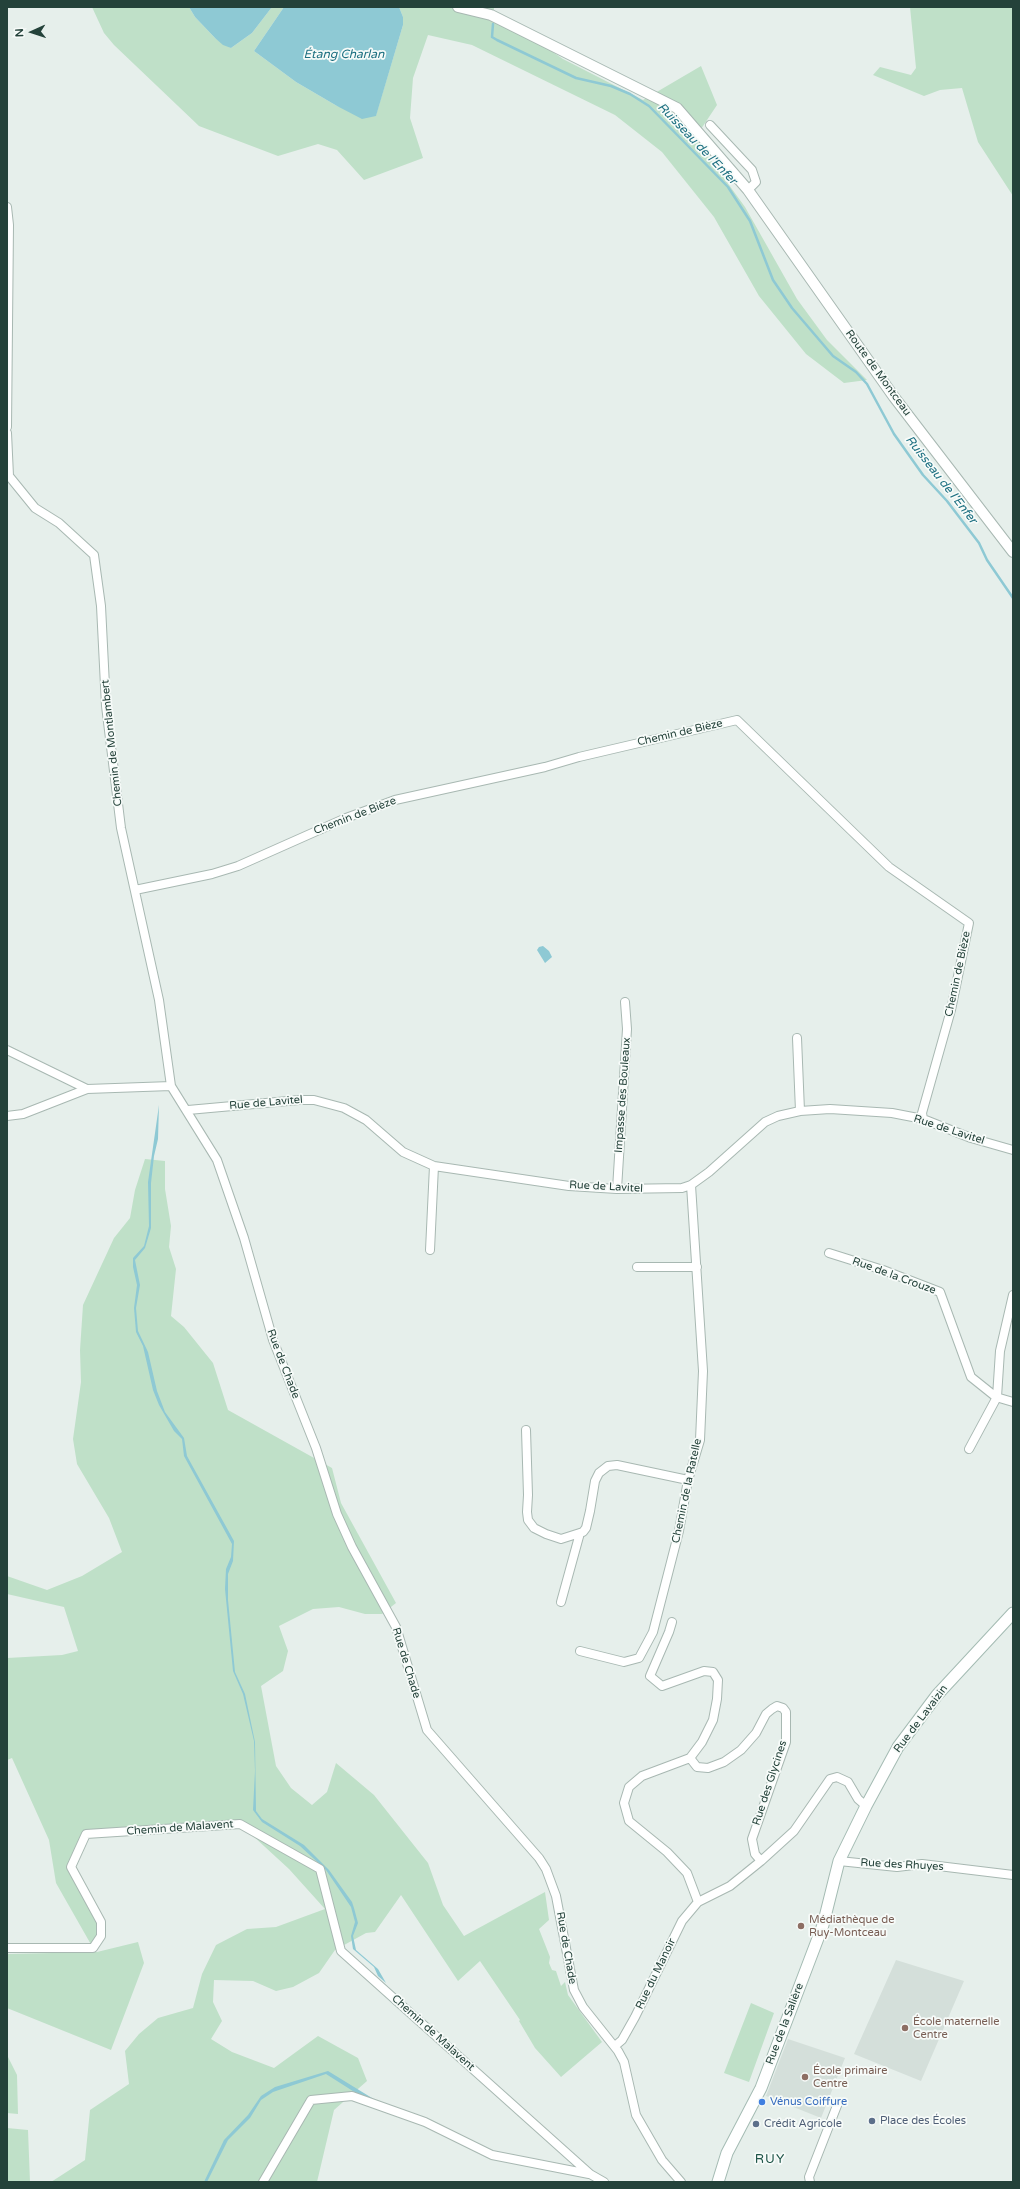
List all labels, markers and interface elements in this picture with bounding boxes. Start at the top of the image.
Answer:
north arrow [12,12,52,52]
text: N [13,28,26,37]
water label: Étang Charlan [304,48,384,62]
water label: Ruisseau de l'Enfer [654,100,740,188]
street label: Route de Montceau [842,327,914,419]
water label: Ruisseau de l'Enfer [902,433,980,527]
street label: Chemin de Montlambert [99,679,125,807]
street label: Chemin de Bièze [636,717,724,749]
street label: Chemin de Bièze [312,794,398,838]
street label: Chemin de Bièze [942,930,974,1018]
street label: Impasse des Bouleaux [612,1037,634,1153]
street label: Rue de Lavitel [229,1093,303,1113]
street label: Rue de Lavitel [912,1112,986,1148]
street label: Rue de Lavitel [569,1178,643,1196]
street label: Rue de la Crouze [850,1255,938,1297]
street label: Rue de Chade [264,1327,302,1401]
street label: Chemin de la Ratelle [669,1437,705,1545]
street label: Rue de Chade [389,1626,423,1700]
street label: Rue de Lavaizin [891,1682,951,1756]
street label: Rue des Glycines [750,1739,790,1827]
street label: Chemin de Malavent [126,1818,234,1838]
street label: Rue des Rhuyes [860,1856,944,1874]
street label: Rue de Chade [553,1911,579,1985]
place label: Médiathèque de Ruy-Montceau [809,1913,894,1939]
marker: Médiathèque de Ruy-Montceau [796,1921,806,1931]
street label: Rue du Manoir [633,1936,679,2012]
street label: Rue de la Salière [763,1981,807,2067]
street label: Chemin de Malavent [389,1992,477,2074]
place label: École maternelle Centre [913,2015,1000,2041]
marker: École maternelle Centre [900,2023,910,2033]
place label: École primaire Centre [813,2064,887,2090]
marker: École primaire Centre [800,2072,810,2082]
place label: Vénus Coiffure [770,2095,847,2109]
marker: Vénus Coiffure [757,2097,767,2107]
place label: Place des Écoles [880,2114,966,2128]
marker: Place des Écoles [867,2116,877,2126]
place label: Crédit Agricole [764,2117,842,2131]
marker: Crédit Agricole [751,2119,761,2129]
district label: RUY [755,2152,785,2168]

